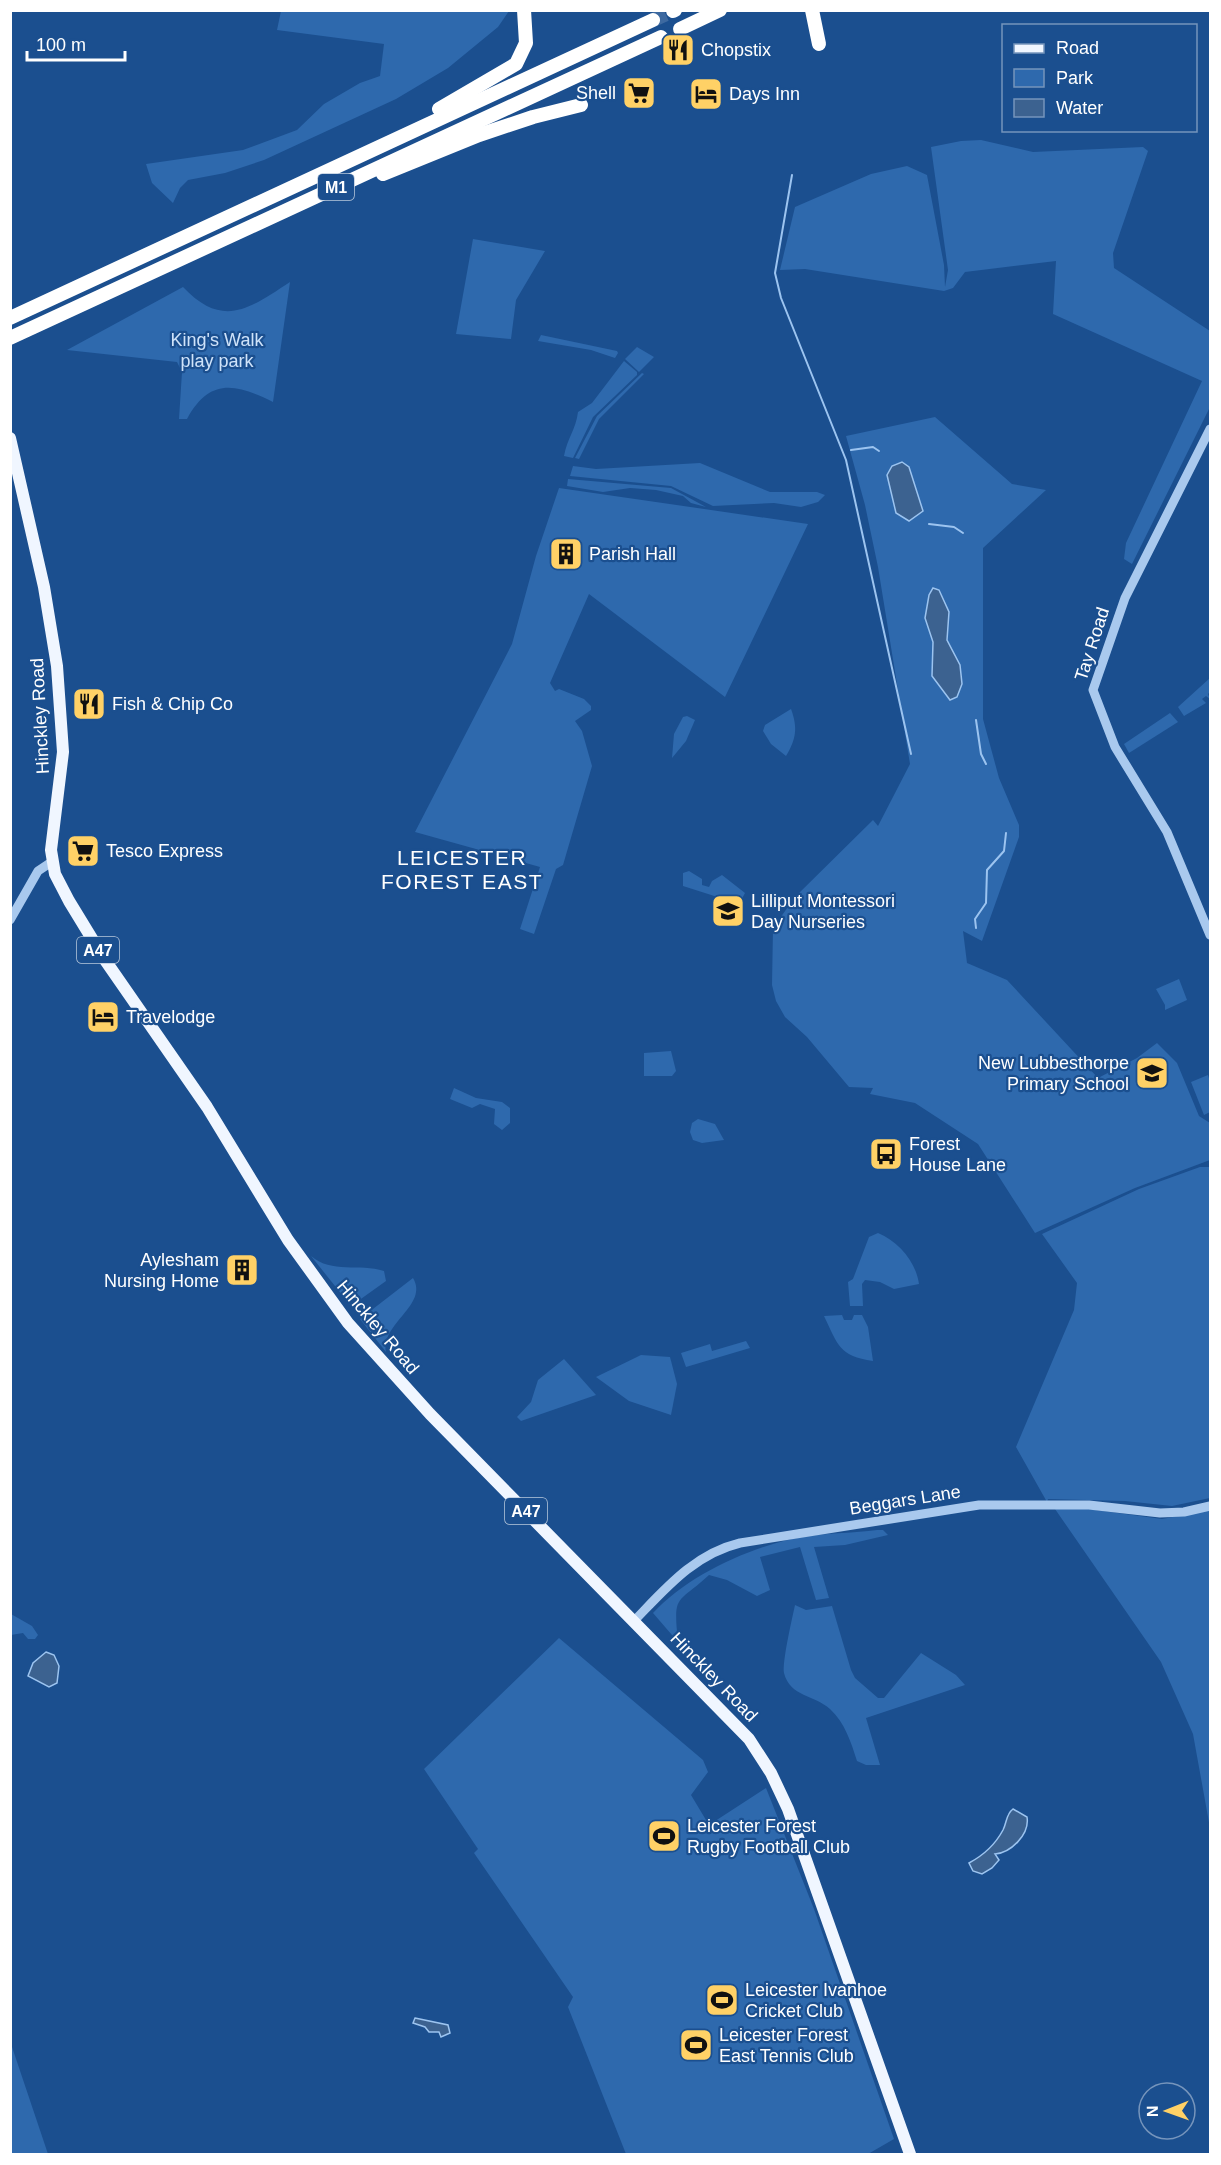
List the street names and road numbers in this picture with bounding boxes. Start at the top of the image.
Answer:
road number: M1 [318,174,354,200]
street label: Tay Road [1071,605,1113,683]
street label: Hinckley Road [27,658,53,774]
road number: A47 [77,937,119,963]
street label: Hinckley Road [333,1276,423,1378]
street label: Beggars Lane [848,1481,962,1519]
road number: A47 [505,1498,547,1524]
street label: Hinckley Road [666,1628,762,1726]

